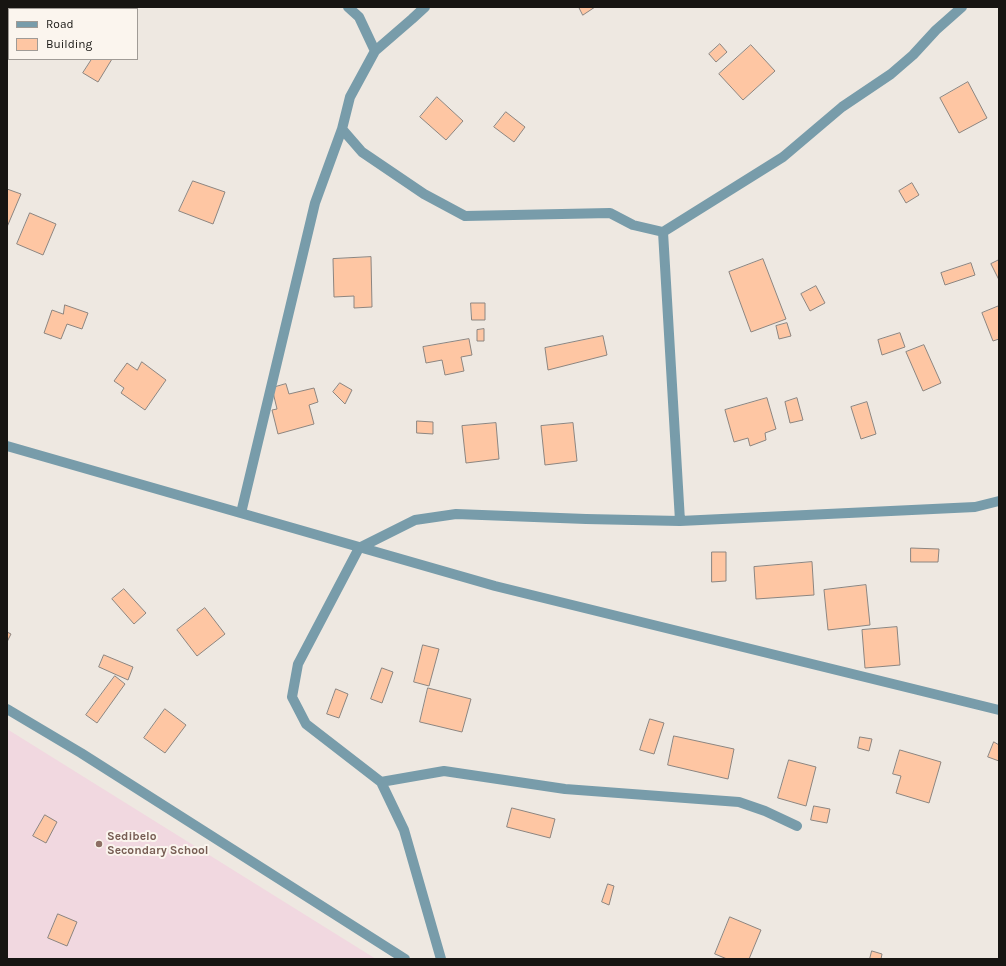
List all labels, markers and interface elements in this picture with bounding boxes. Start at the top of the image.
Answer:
legend [8,8,138,60]
text: Road [46,17,74,31]
text: Building [46,37,92,51]
place label: Sedibelo Secondary School [107,830,209,858]
marker: Sedibelo Secondary School [94,839,104,849]

